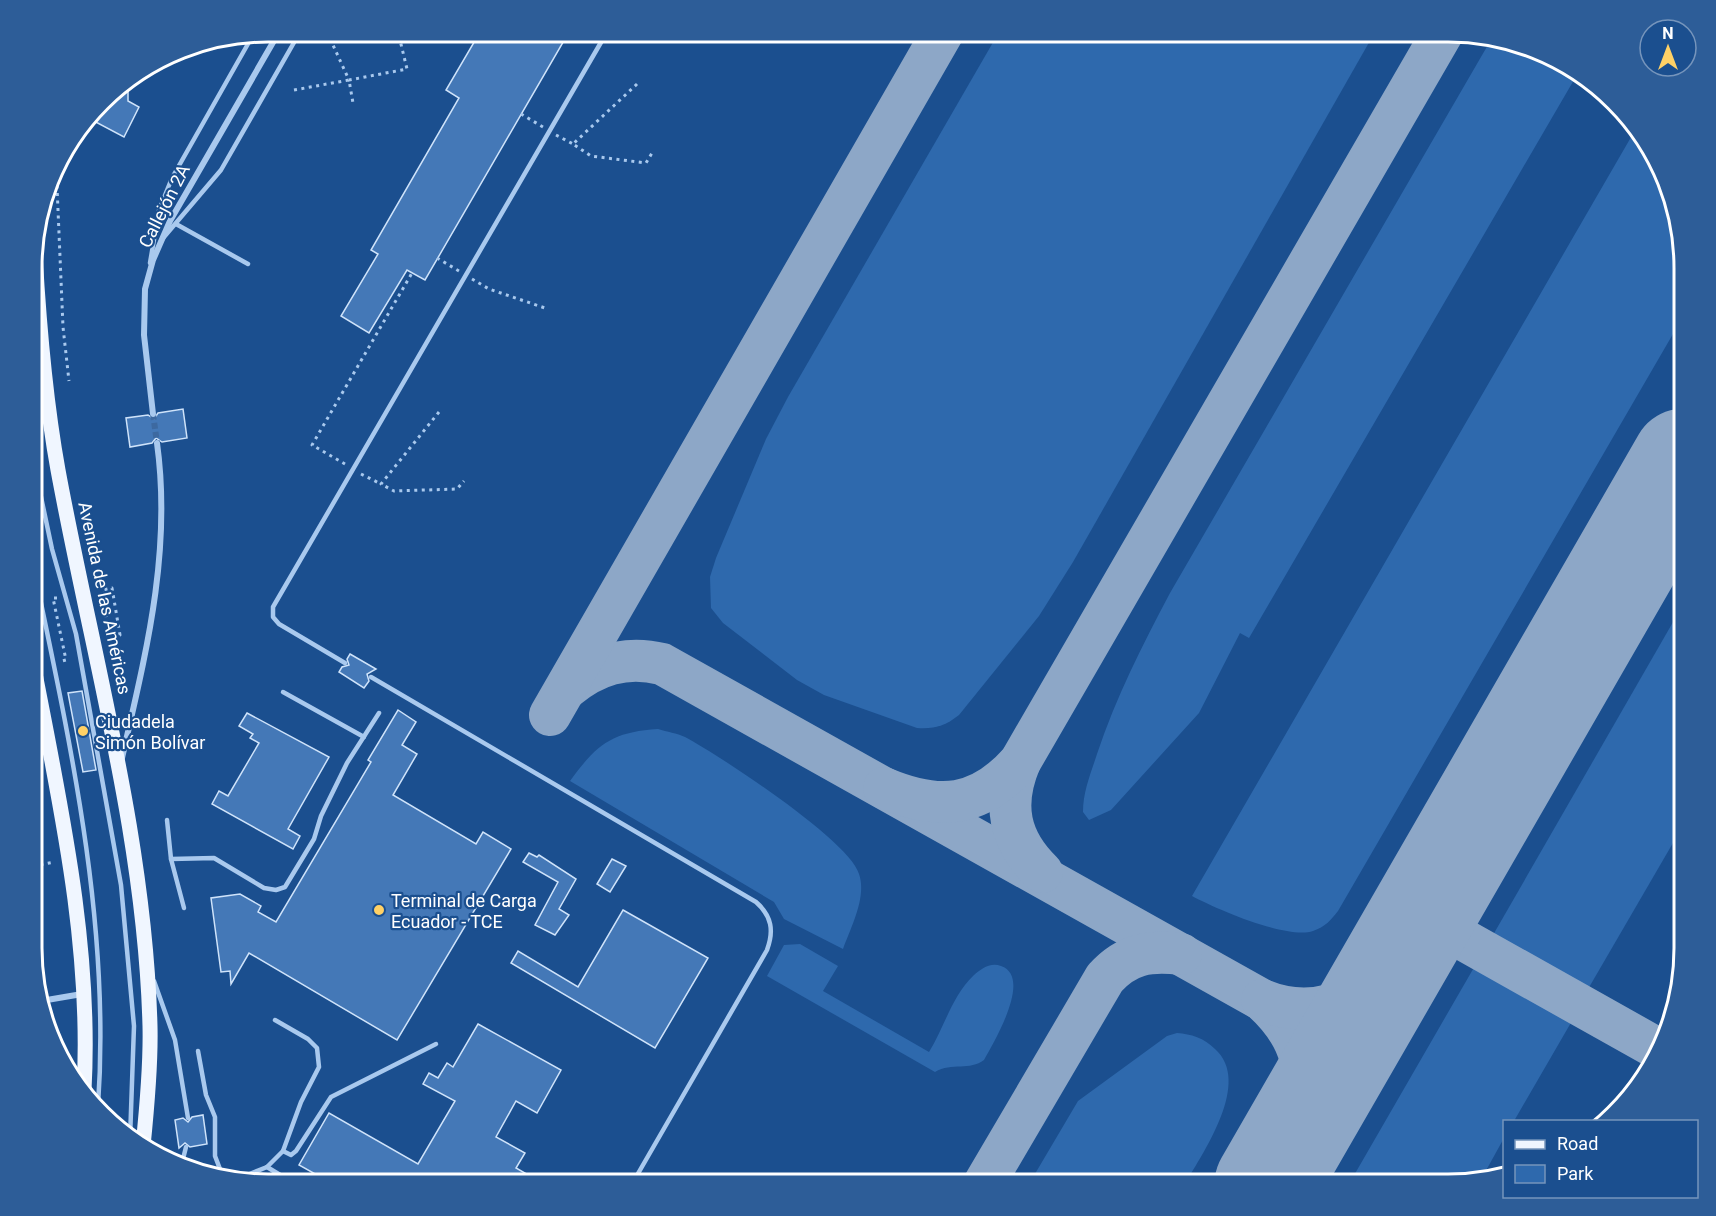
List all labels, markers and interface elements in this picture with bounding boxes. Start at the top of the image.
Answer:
north arrow [1638,18,1698,78]
text: N [1662,24,1674,43]
street label: Callejón 2A [134,161,194,251]
street label: Avenida de las Américas [74,500,136,696]
place label: Ciudadela Simón Bolívar [95,711,205,753]
marker: Ciudadela Simón Bolívar [76,724,90,738]
place label: Terminal de Carga Ecuador - TCE [391,890,537,932]
marker: Terminal de Carga Ecuador - TCE [372,903,386,917]
legend [1503,1120,1698,1198]
text: Road [1557,1133,1598,1154]
text: Park [1557,1163,1594,1184]

